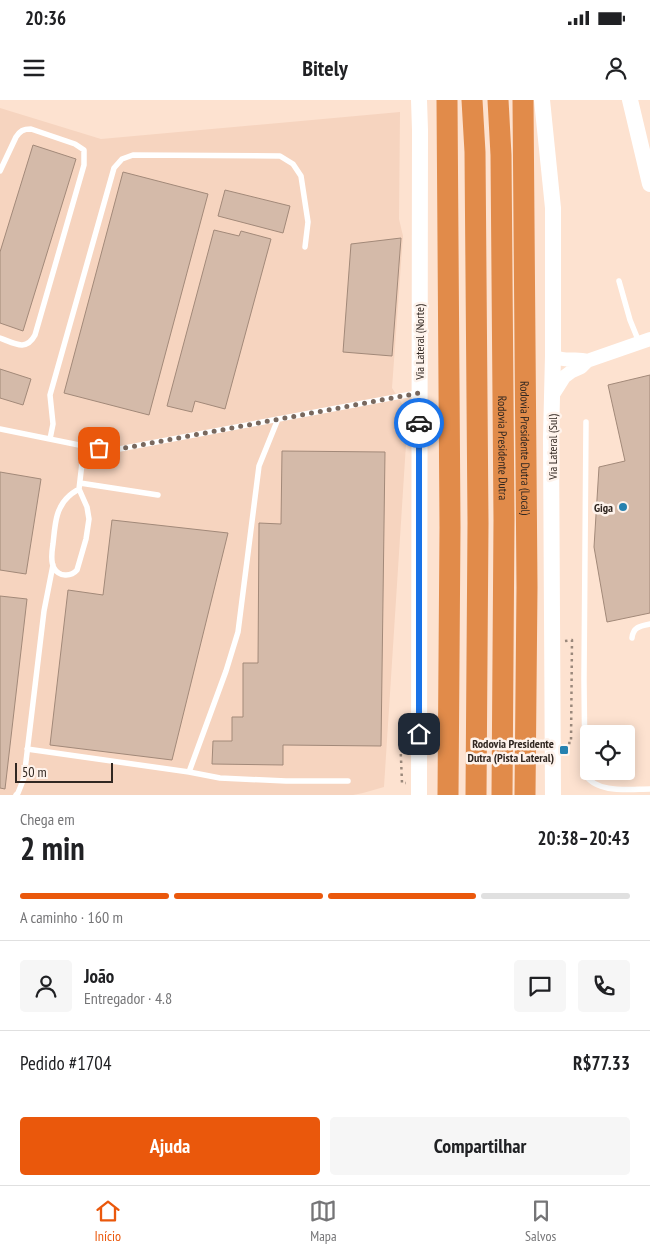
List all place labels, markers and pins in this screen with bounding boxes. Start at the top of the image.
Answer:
pin [78,427,120,469]
place label: Giga [594,500,613,515]
marker: Giga [617,501,629,513]
pin [398,713,440,755]
place label: Rodovia Presidente Dutra (Pista Lateral) [468,736,554,765]
marker: Rodovia Presidente Dutra (Pista Lateral) [558,744,570,756]

